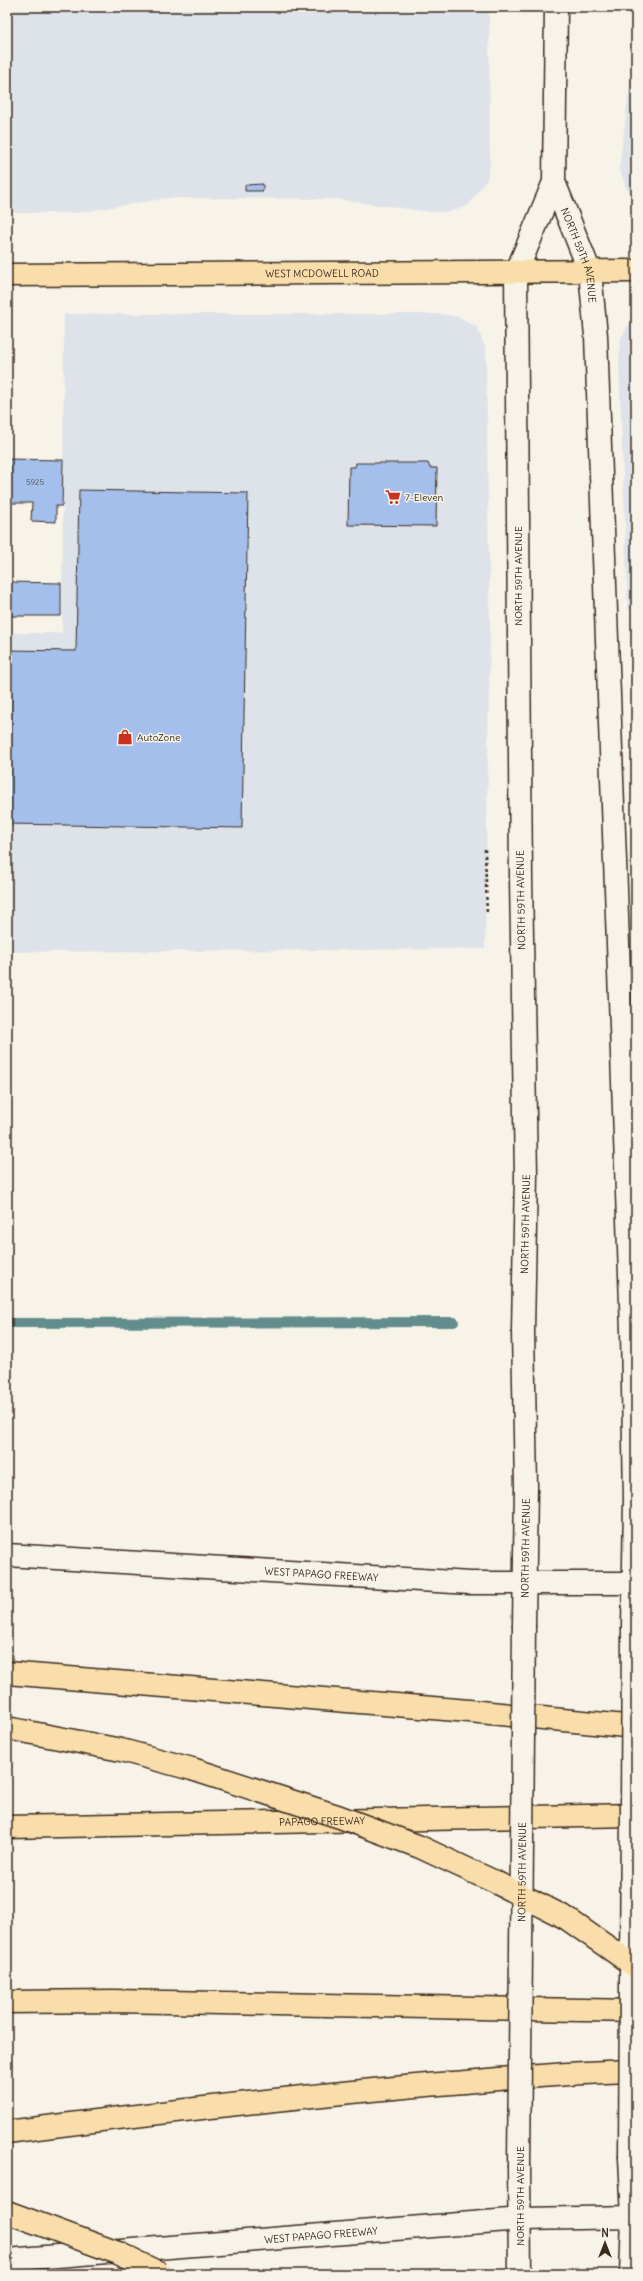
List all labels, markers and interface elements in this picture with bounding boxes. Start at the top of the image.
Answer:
street label: NORTH 59TH AVENUE [558,206,599,303]
street label: WEST MCDOWELL ROAD [265,266,379,280]
house number: 5925 [26,477,44,487]
supermarket icon: 7-Eleven [384,488,402,506]
place label: 7-Eleven [405,491,444,504]
street label: NORTH 59TH AVENUE [512,526,525,626]
shop icon: AutoZone [116,728,134,746]
place label: AutoZone [137,731,180,744]
street label: NORTH 59TH AVENUE [514,850,528,950]
street label: NORTH 59TH AVENUE [518,1174,533,1274]
street label: NORTH 59TH AVENUE [518,1498,532,1598]
street label: WEST PAPAGO FREEWAY [264,1564,379,1584]
street label: PAPAGO FREEWAY [279,1814,365,1828]
street label: NORTH 59TH AVENUE [515,1822,529,1922]
street label: NORTH 59TH AVENUE [514,2146,527,2246]
north arrow [585,2223,625,2263]
street label: WEST PAPAGO FREEWAY [264,2224,379,2246]
text: N [601,2226,609,2240]

